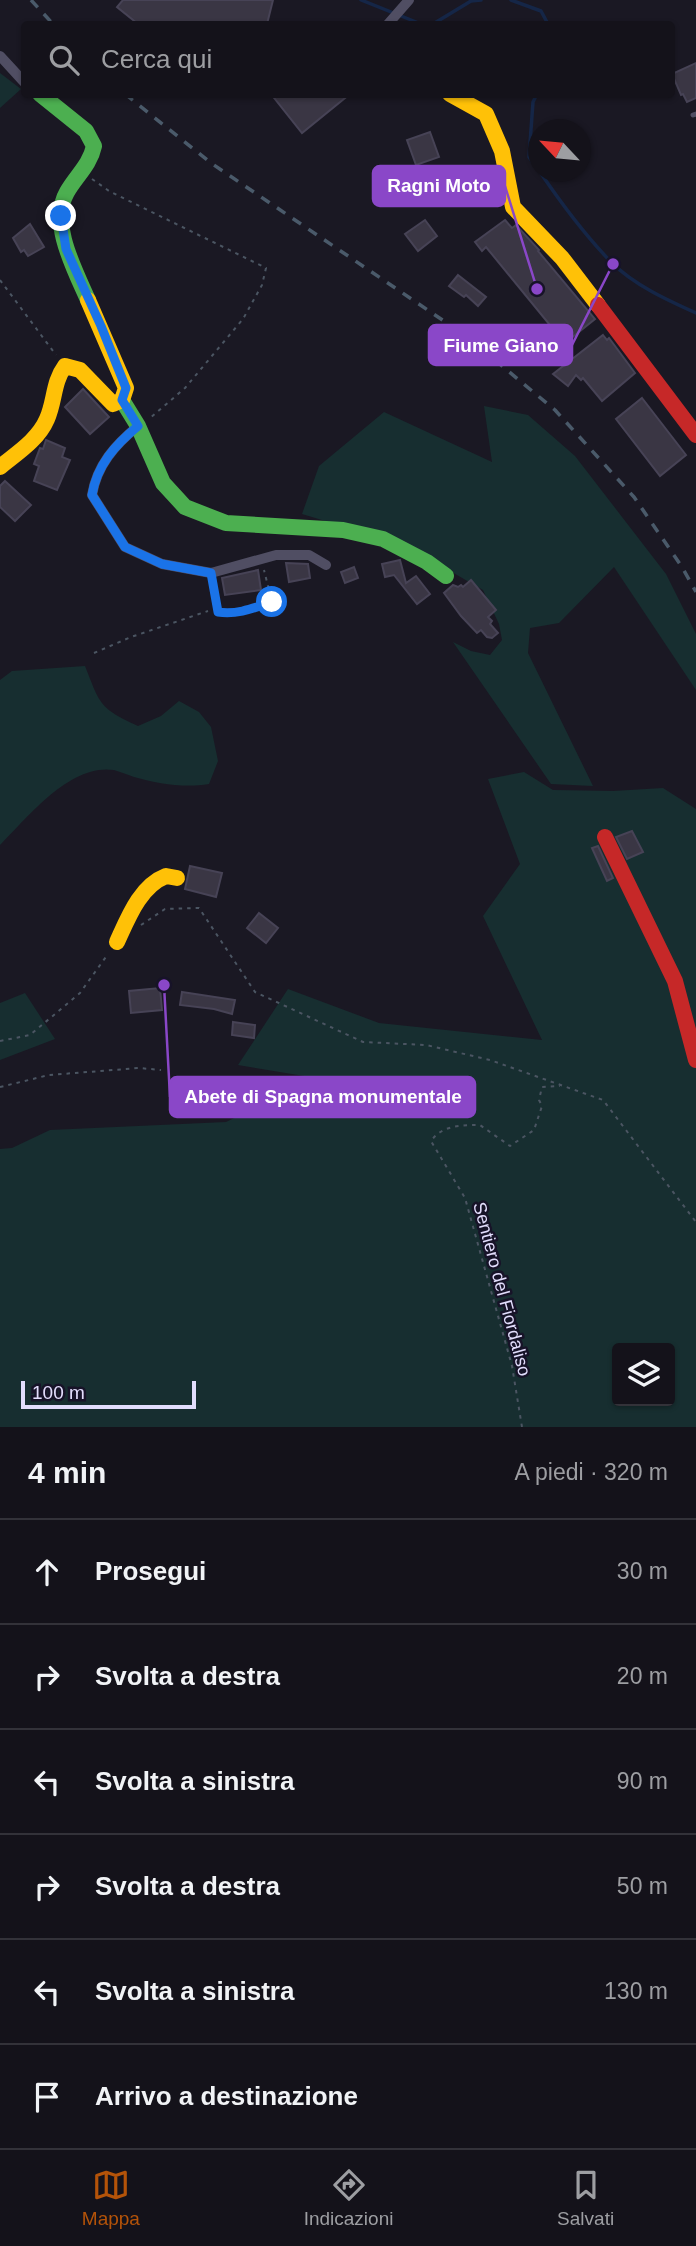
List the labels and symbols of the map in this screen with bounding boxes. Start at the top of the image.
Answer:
north arrow [528,119,591,182]
callout: Ragni Moto [373,166,505,206]
text: Ragni Moto [387,175,491,196]
route end [45,200,76,231]
callout: Fiume Giano [429,325,572,365]
text: Fiume Giano [443,335,559,356]
route start [256,586,287,617]
callout: Abete di Spagna monumentale [170,1077,475,1117]
text: Abete di Spagna monumentale [184,1086,462,1107]
street label: Sentiero del Fiordaliso [469,1200,535,1378]
scale bar [21,1378,196,1410]

